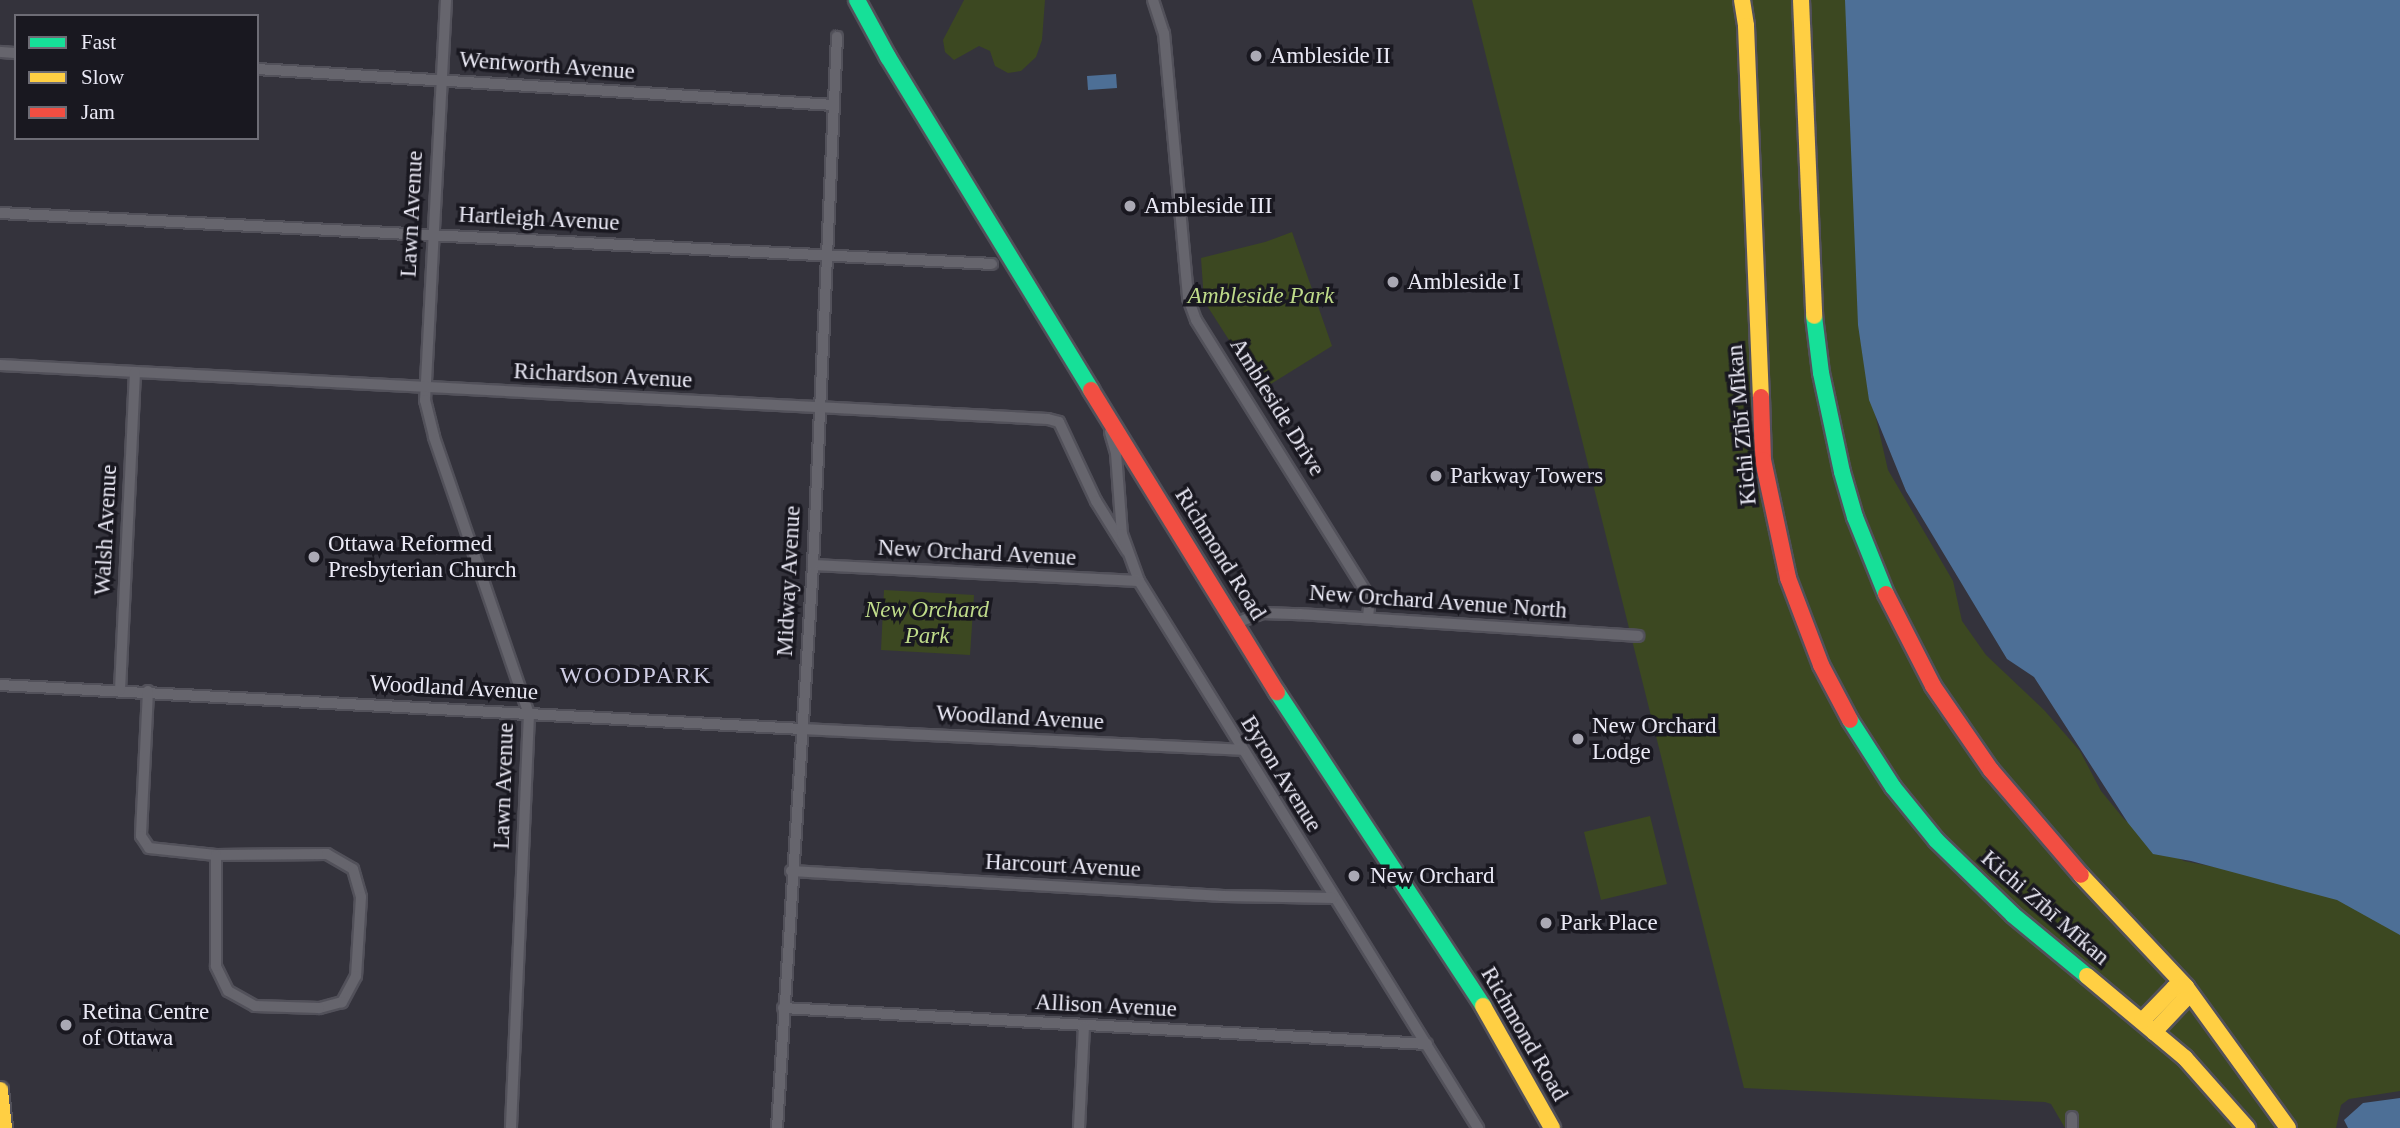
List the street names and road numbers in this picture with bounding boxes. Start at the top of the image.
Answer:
street label: Wentworth Avenue [458,46,636,86]
street label: Lawn Avenue [395,149,429,279]
street label: Hartleigh Avenue [457,201,621,237]
street label: Ambleside Drive [1223,333,1331,481]
street label: Kichi Zībī Mīkan [1721,344,1763,506]
street label: Richardson Avenue [512,358,694,394]
street label: Walsh Avenue [89,463,123,597]
street label: Richmond Road [1169,483,1271,625]
street label: Midway Avenue [771,504,807,658]
street label: New Orchard Avenue [876,534,1078,572]
street label: New Orchard Avenue North [1308,579,1568,625]
street label: Woodland Avenue [369,670,539,706]
street label: Woodland Avenue [935,700,1105,736]
street label: Byron Avenue [1234,710,1328,838]
street label: Lawn Avenue [488,722,520,850]
street label: Kichi Zībī Mīkan [1975,845,2115,971]
street label: Harcourt Avenue [984,848,1142,884]
street label: Richmond Road [1475,962,1573,1106]
street label: Allison Avenue [1034,988,1178,1024]

